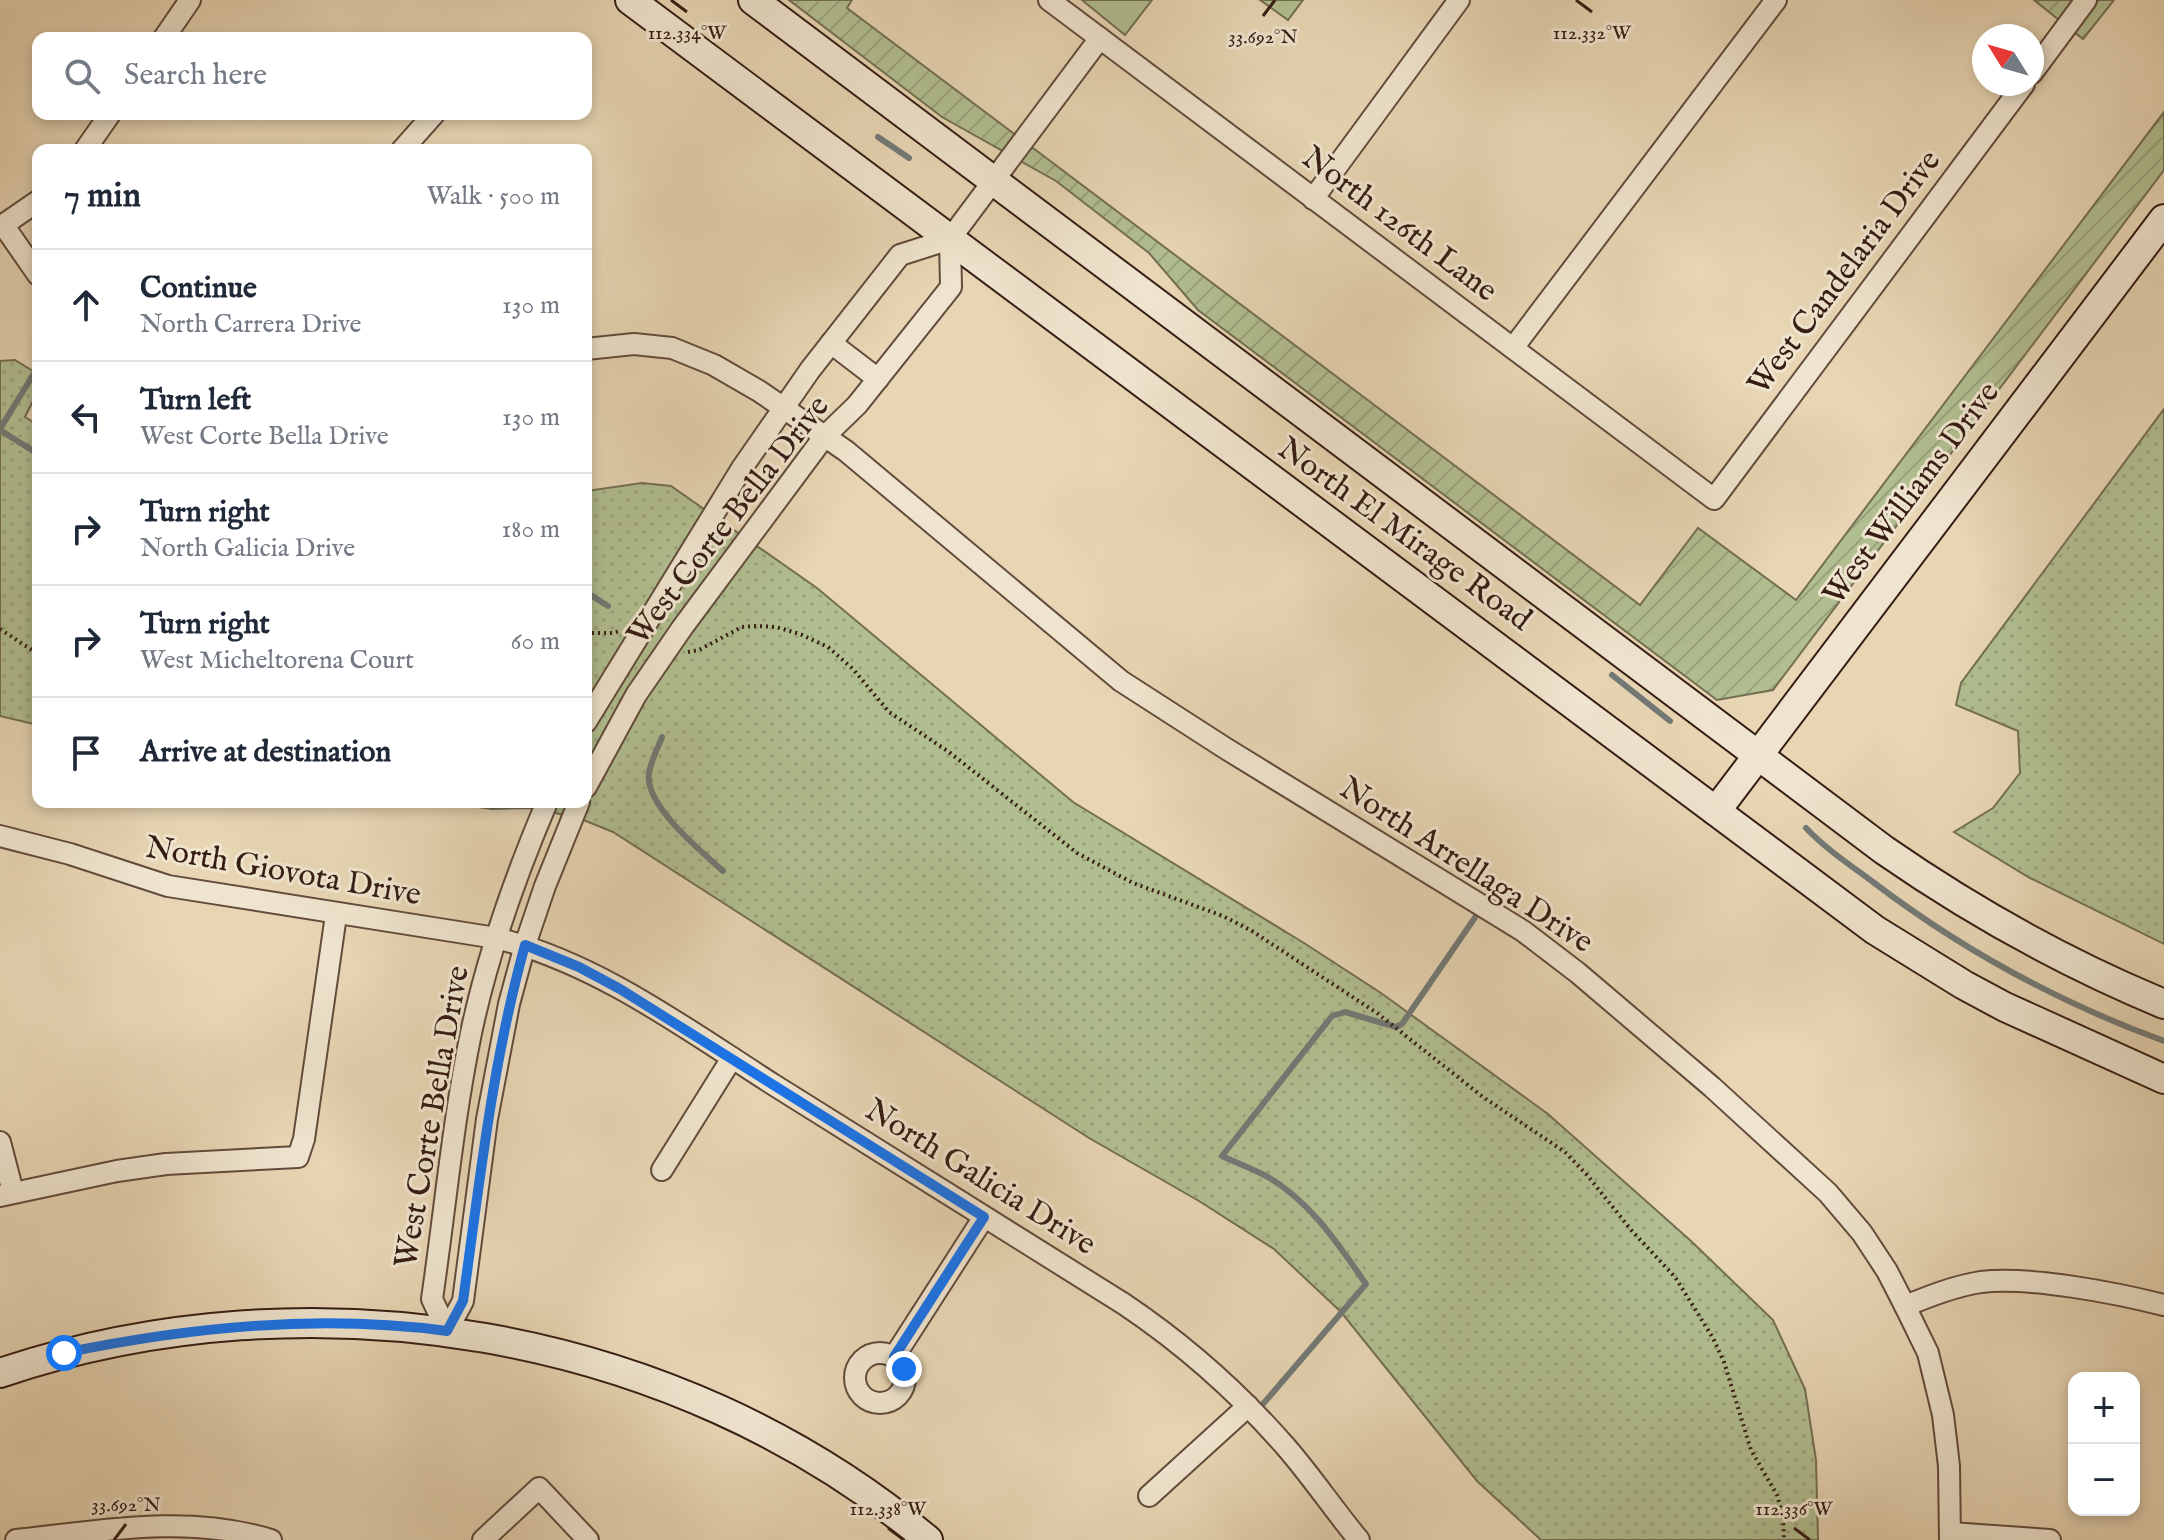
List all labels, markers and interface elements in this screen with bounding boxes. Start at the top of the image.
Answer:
text: 112.334°W [648,21,727,46]
text: 112.332°W [1553,21,1632,46]
north arrow [1972,24,2044,96]
text: 33.692°N [1228,25,1298,50]
search box [32,32,592,120]
icon: search [60,54,104,98]
text: Search here [124,57,267,95]
street label: North 126th Lane [1293,138,1505,312]
street label: West Candelaria Drive [1739,142,1951,404]
text: 7 min [64,175,141,218]
text: Walk · 500 m [427,180,560,213]
text: Continue [140,270,257,308]
icon: ahead [64,283,108,327]
text: 130 m [502,289,560,322]
text: North Carrera Drive [140,308,362,341]
street label: West Williams Drive [1815,374,2009,614]
text: Turn left [140,382,251,420]
street label: West Corte Bella Drive [619,388,839,654]
icon: left [64,395,108,439]
text: 130 m [502,401,560,434]
text: West Corte Bella Drive [140,420,389,453]
street label: North El Mirage Road [1269,429,1540,642]
text: Turn right [140,494,270,532]
icon: right [64,507,108,551]
text: 180 m [502,513,560,546]
text: North Galicia Drive [140,532,355,565]
text: Turn right [140,606,270,644]
icon: right [64,619,108,663]
text: 60 m [511,625,560,658]
text: West Micheltorena Court [140,644,414,677]
icon: arrive [64,731,108,775]
text: Arrive at destination [140,734,391,772]
street label: North Arrellaga Drive [1331,769,1601,963]
street label: North Giovota Drive [142,828,424,916]
street label: West Corte Bella Drive [386,963,480,1271]
street label: North Galicia Drive [857,1090,1103,1266]
route start [46,1335,82,1371]
route end [886,1351,922,1387]
map controls [2068,1372,2140,1516]
button: + [2068,1372,2140,1444]
button: − [2068,1444,2140,1516]
text: 33.692°N [91,1493,161,1518]
text: 112.338°W [850,1497,927,1522]
text: 112.336°W [1755,1497,1834,1522]

